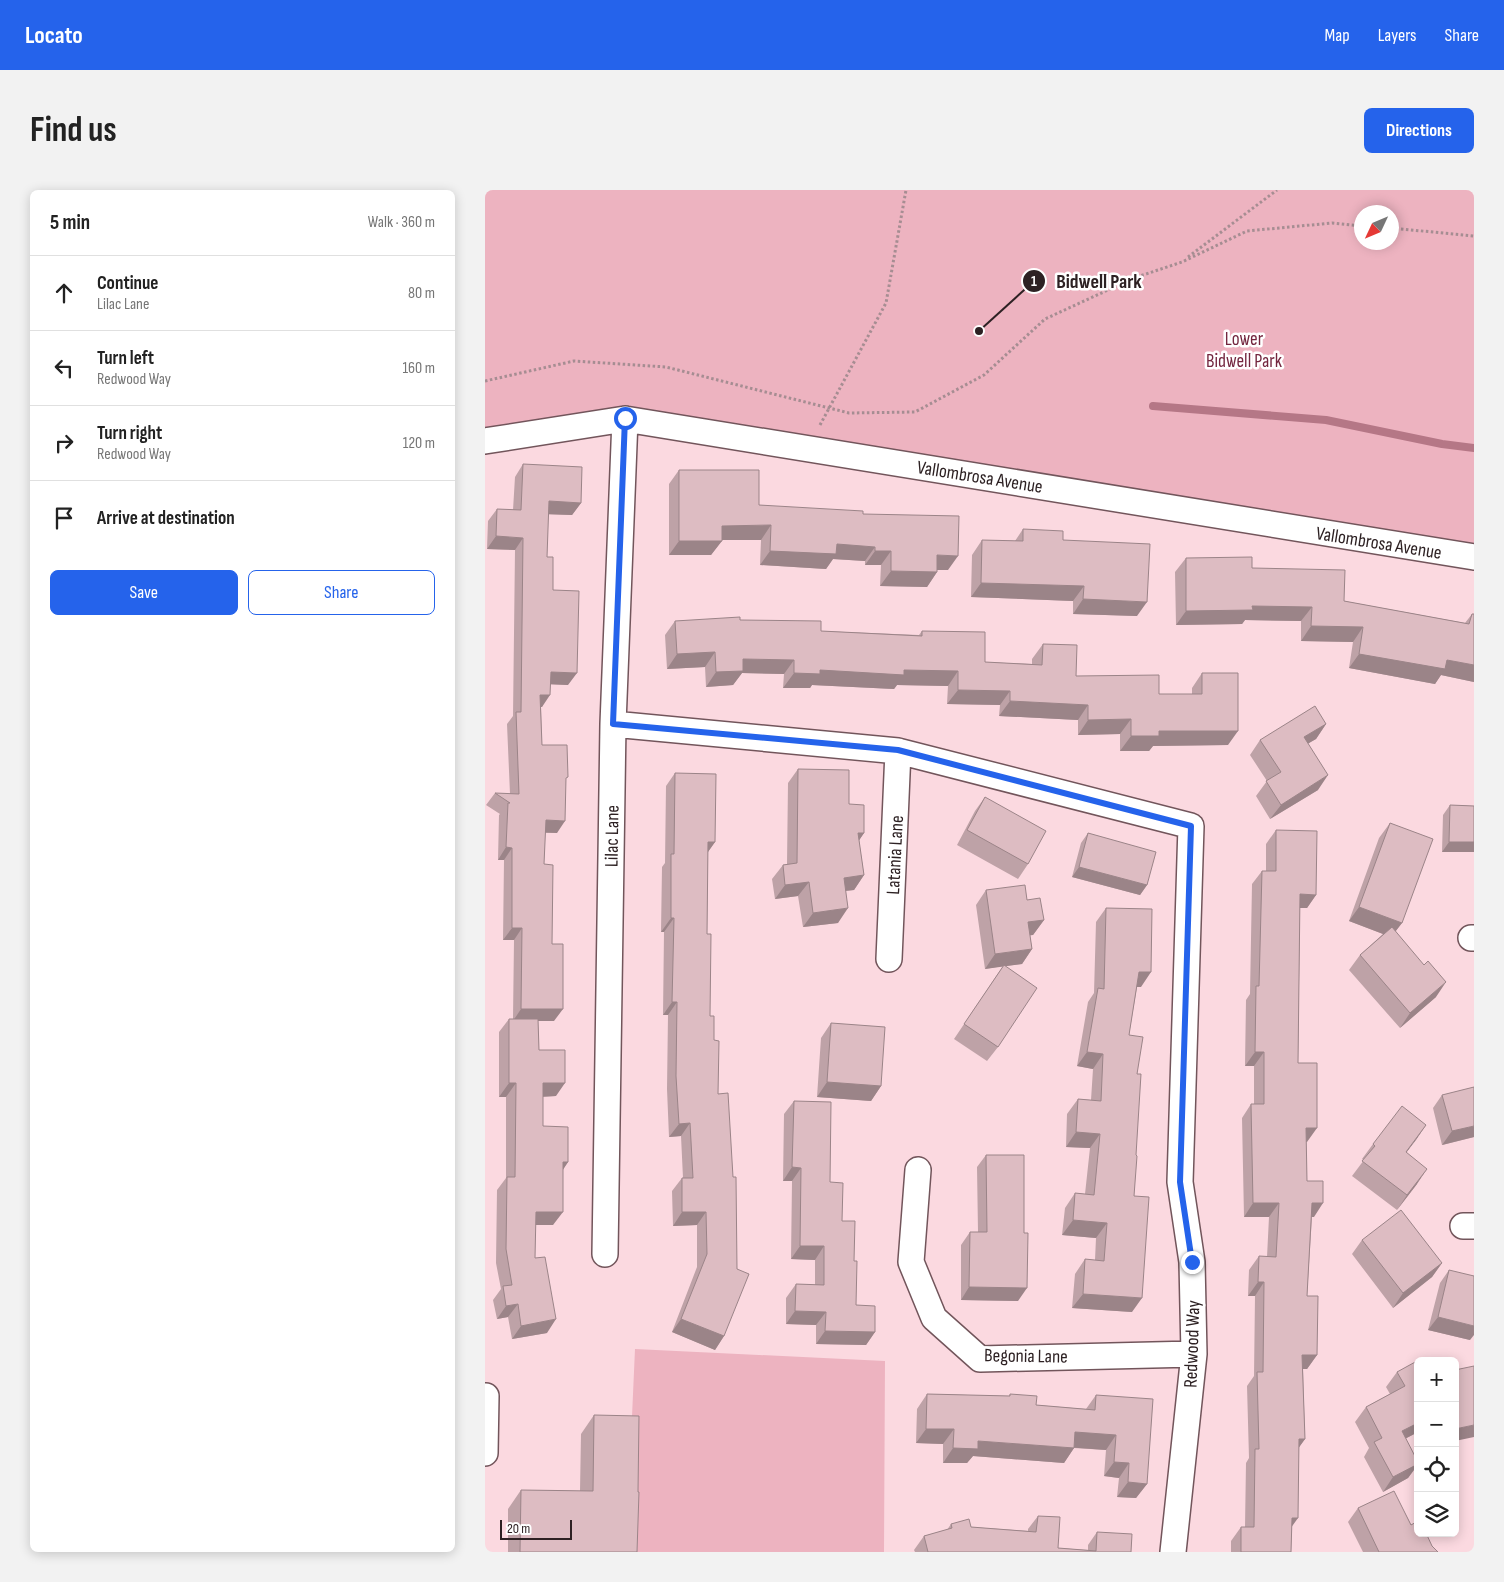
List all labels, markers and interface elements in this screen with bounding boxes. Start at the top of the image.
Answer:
text: Locato [25,21,83,50]
text: Map [1325,25,1350,46]
text: Layers [1378,25,1417,46]
text: Share [1445,25,1479,46]
button: Directions [1364,108,1474,153]
text: Find us [30,109,117,152]
north arrow [1354,205,1399,250]
text: 5 min [50,210,90,235]
text: Walk · 360 m [368,213,435,232]
callout: Bidwell Park [1021,264,1152,299]
text: Bidwell Park [1056,270,1142,294]
text: Continue [97,272,158,295]
text: 1 [1031,272,1037,291]
icon: ahead [50,279,78,307]
text: 80 m [408,284,435,303]
text: Lilac Lane [97,295,149,314]
park label: Lower Bidwell Park [1206,328,1283,373]
text: Turn left [97,347,154,370]
icon: left [50,354,78,382]
text: 160 m [402,359,435,378]
text: Redwood Way [97,370,171,389]
route start [614,407,637,430]
text: Turn right [97,422,162,445]
icon: right [50,429,78,457]
text: 120 m [403,434,435,453]
text: Redwood Way [97,445,171,464]
street label: Vallombrosa Avenue [915,456,1044,499]
icon: arrive [50,504,78,532]
text: Arrive at destination [97,507,235,530]
street label: Vallombrosa Avenue [1314,522,1443,565]
button: Save [50,570,238,615]
button: Share [248,570,435,615]
street label: Lilac Lane [600,805,625,867]
street label: Latania Lane [882,815,909,895]
route end [1181,1251,1204,1274]
street label: Redwood Way [1179,1299,1206,1388]
street label: Begonia Lane [984,1344,1068,1369]
map controls [1414,1357,1459,1537]
button: + [1414,1357,1459,1402]
button: − [1414,1402,1459,1447]
button: locate [1414,1447,1459,1492]
button: layers [1414,1492,1459,1537]
scale bar [500,1517,573,1540]
text: 20 m [507,1520,530,1537]

